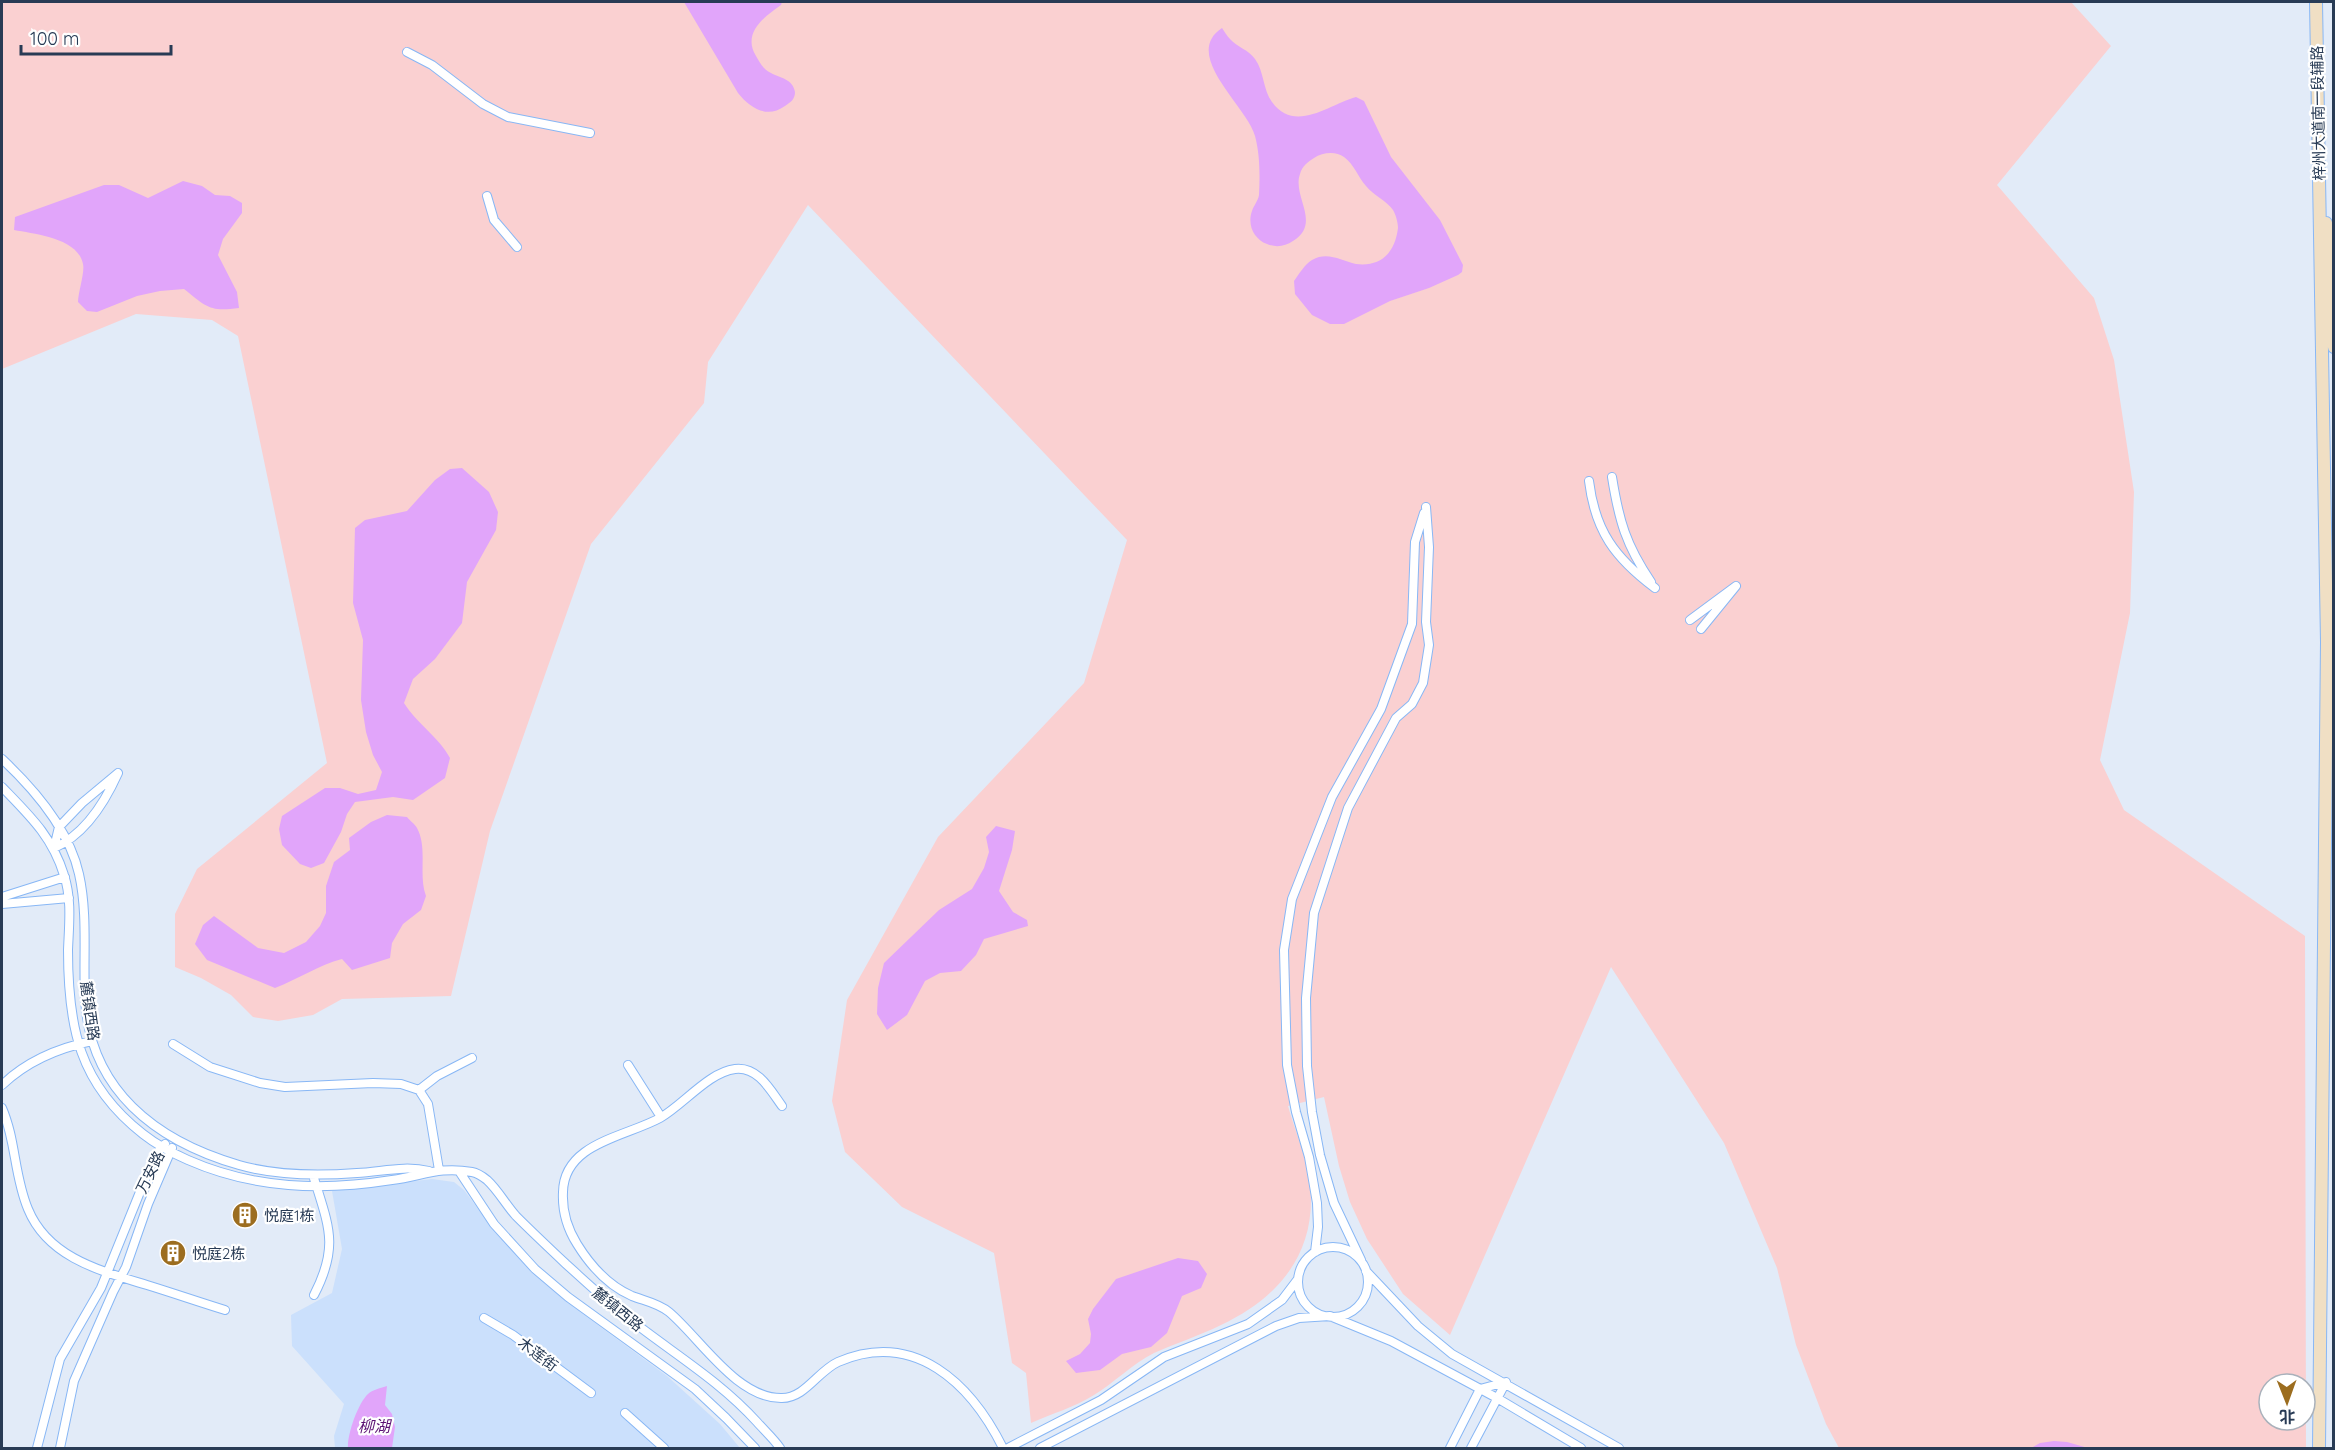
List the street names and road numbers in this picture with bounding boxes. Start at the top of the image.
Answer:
street label: 梓州大道南一段辅路 [2307,45,2329,181]
street label: 麓镇西路 [76,980,104,1042]
street label: 万安路 [132,1148,168,1196]
street label: 麓镇西路 [589,1283,647,1335]
street label: 木莲街 [514,1333,562,1375]

